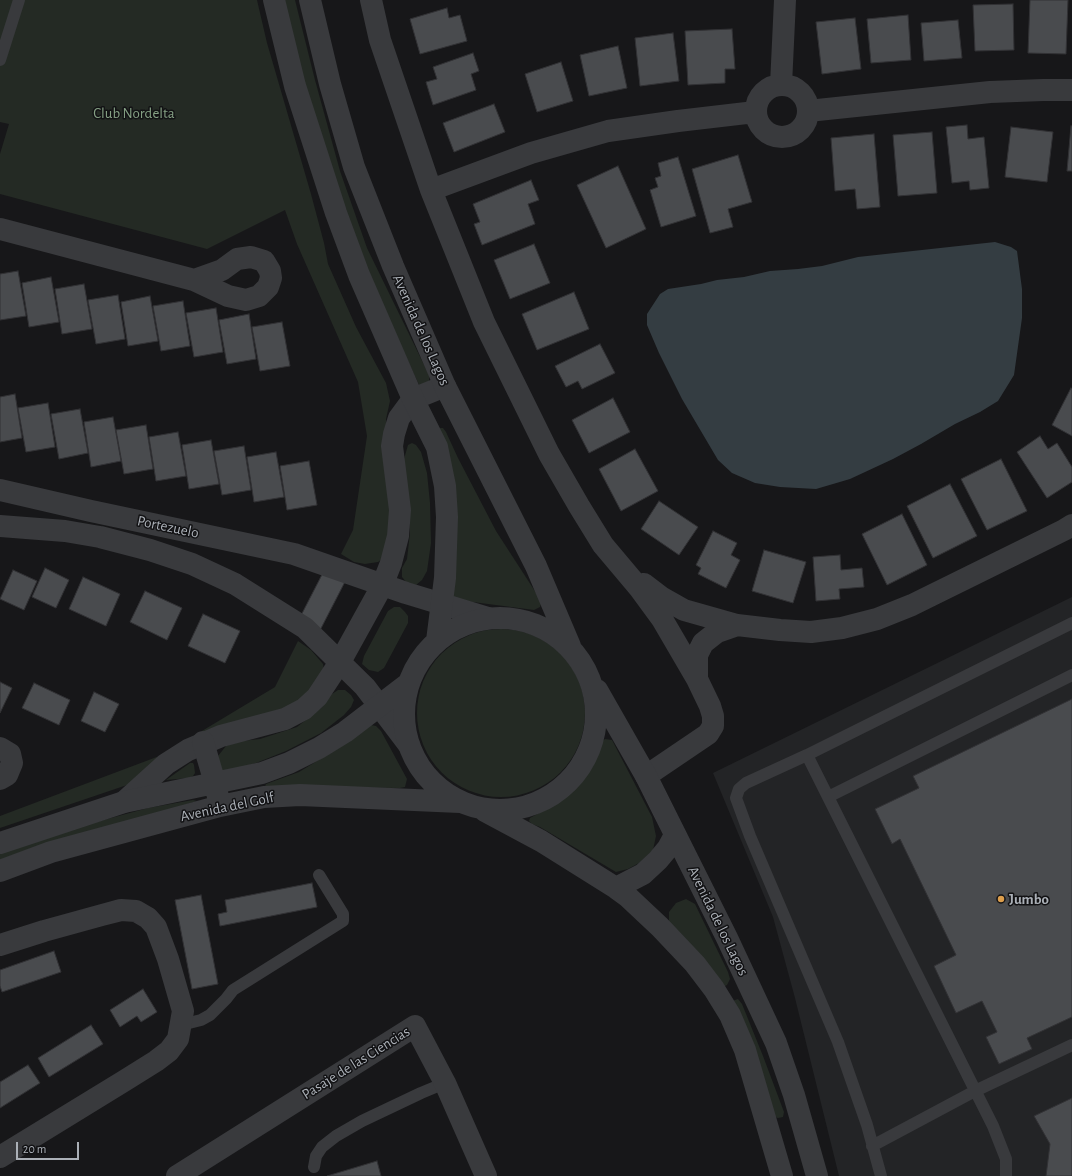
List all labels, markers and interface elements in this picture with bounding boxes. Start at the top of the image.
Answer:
park label: Club Nordelta [93,104,175,122]
street label: Avenida de los Lagos [388,272,454,388]
street label: Portezuelo [136,512,200,542]
street label: Avenida del Golf [179,788,275,826]
street label: Avenida de los Lagos [684,863,752,979]
place label: Jumbo [1009,890,1049,908]
marker: Jumbo [996,894,1006,904]
street label: Pasaje de las Ciencias [299,1023,413,1103]
scale bar [18,1134,81,1160]
text: 20 m [23,1143,46,1155]

